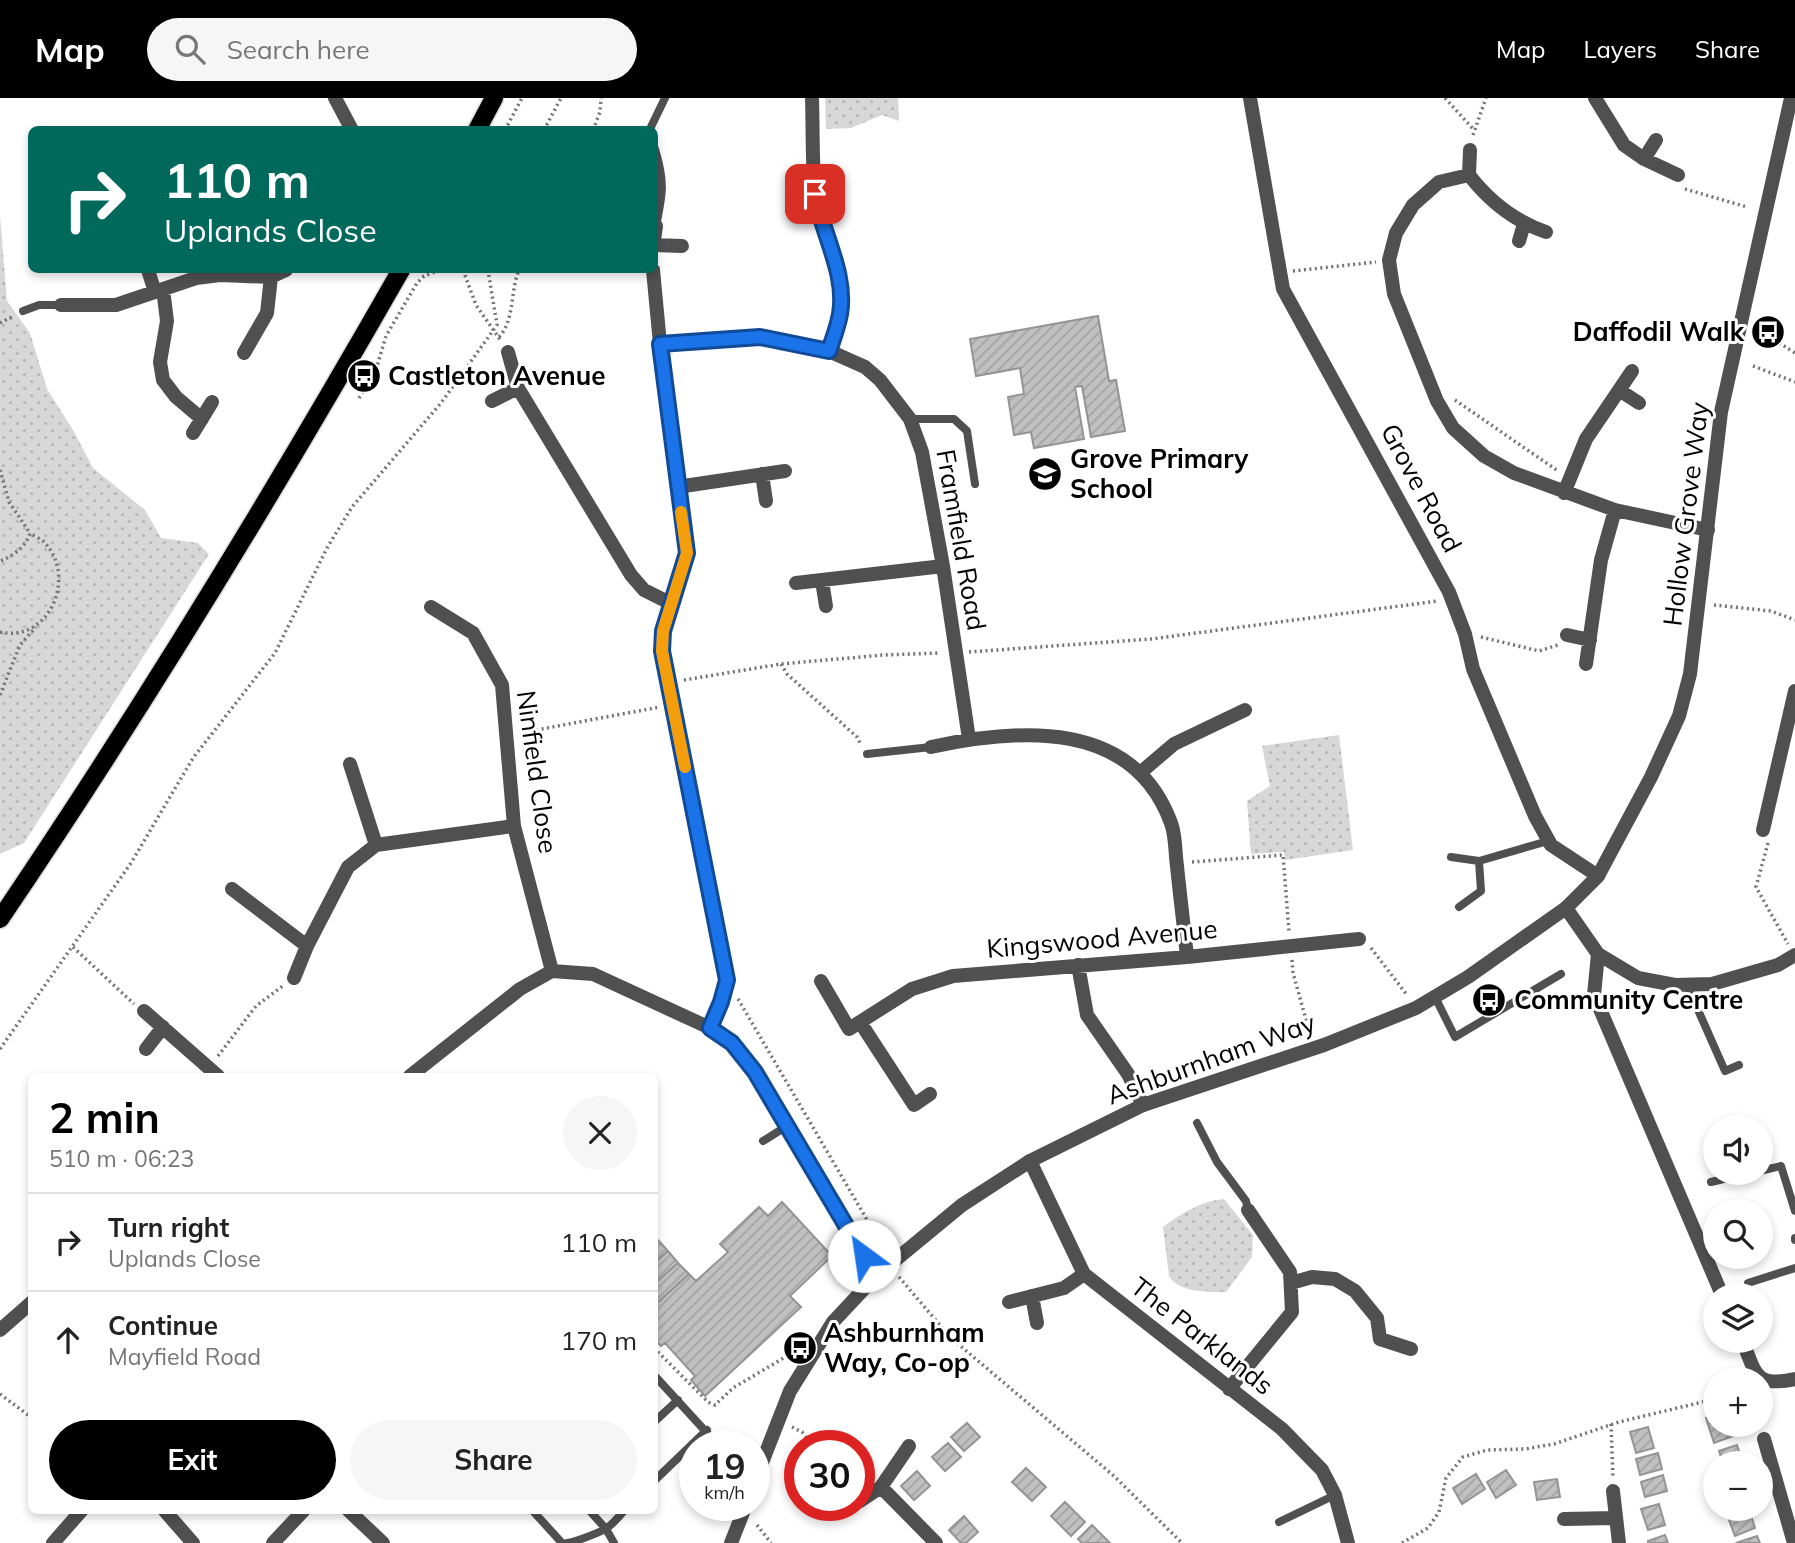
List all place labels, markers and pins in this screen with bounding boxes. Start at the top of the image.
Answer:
pin [785,164,845,224]
bus stop icon: Daffodil Walk [1749,313,1787,351]
place label: Daffodil Walk [1573,315,1745,348]
bus stop icon: Castleton Avenue [345,357,383,395]
place label: Castleton Avenue [388,359,605,392]
place label: Grove Primary School [1070,442,1249,505]
school or university icon: Grove Primary School [1026,455,1064,493]
bus stop icon: Community Centre [1470,981,1508,1019]
place label: Community Centre [1514,983,1743,1016]
place label: Ashburnham Way, Co-op [824,1316,985,1379]
bus stop icon: Ashburnham Way, Co-op [781,1329,819,1367]

